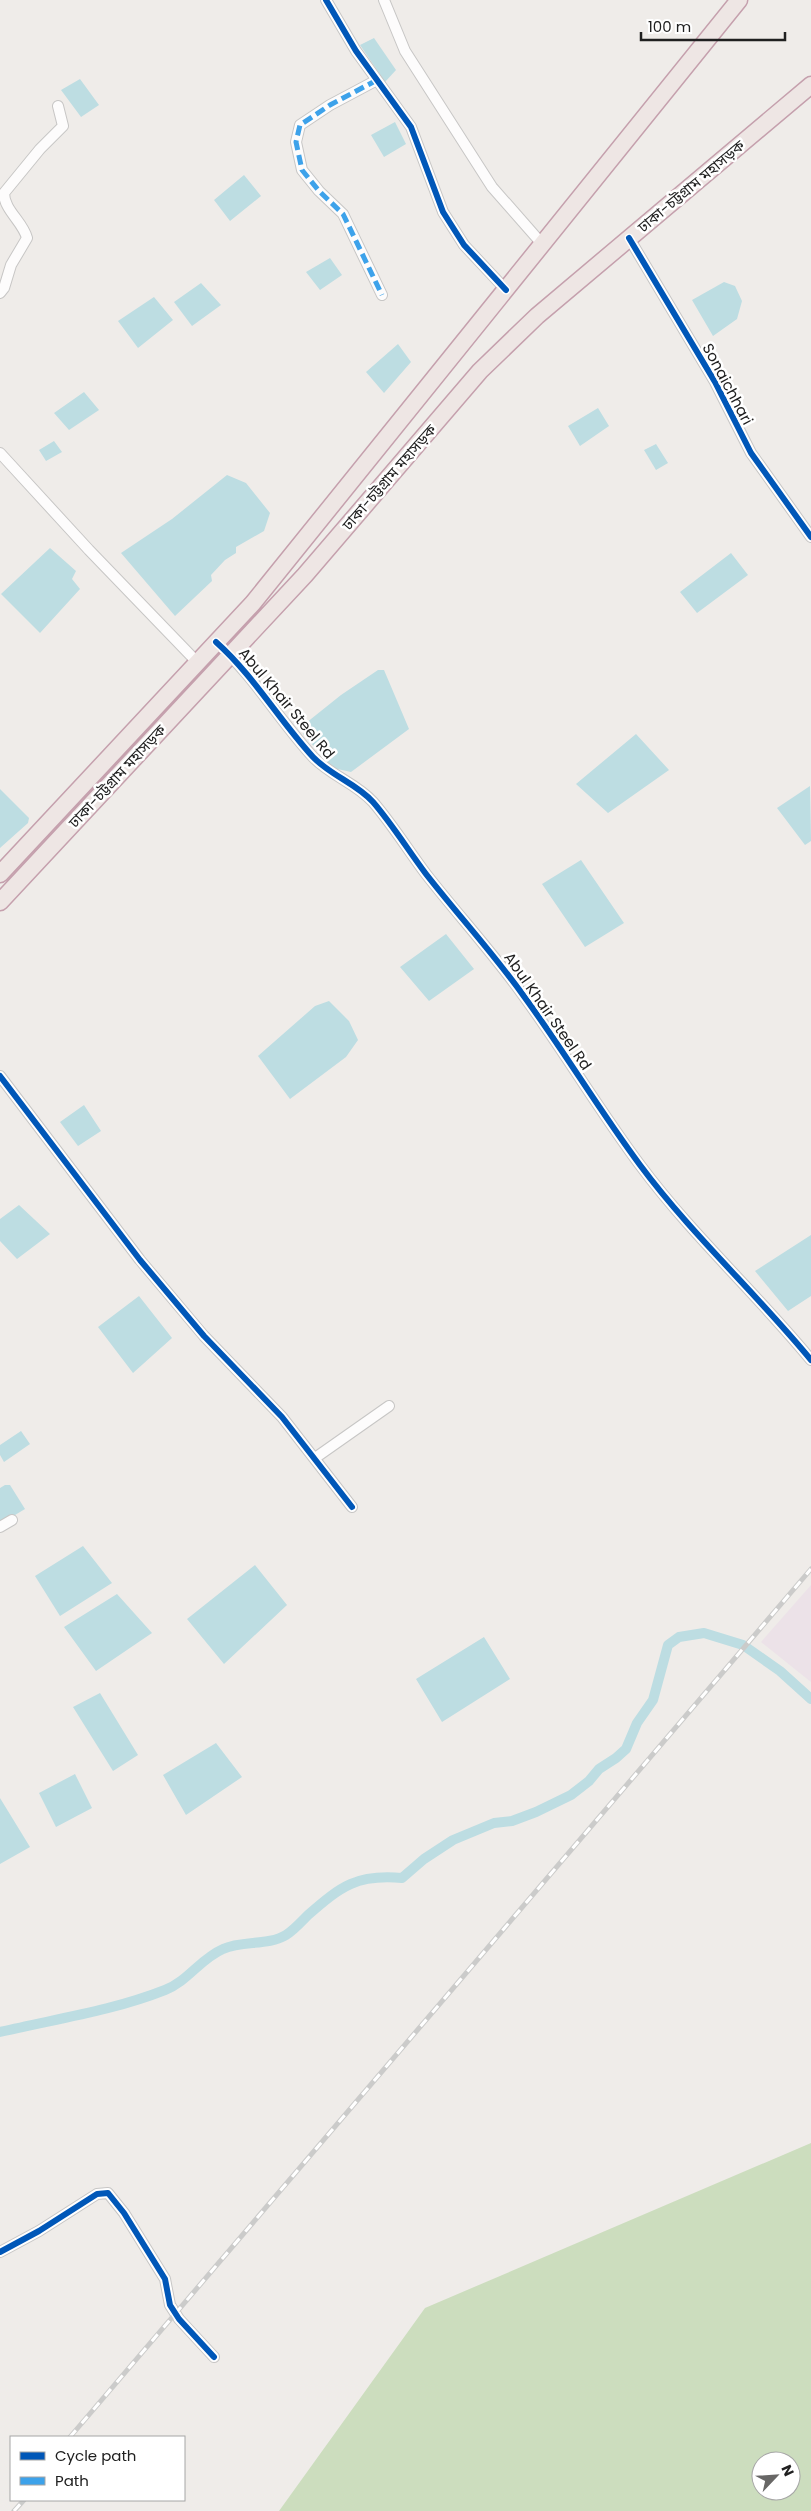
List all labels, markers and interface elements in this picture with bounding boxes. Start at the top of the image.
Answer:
scale bar [641,10,785,42]
text: 100 m [648,16,691,37]
street label: ঢাকা-চট্টগ্রাম মহাসড়ক [632,134,750,238]
street label: Sonaichhari [698,340,758,428]
street label: ঢাকা-চট্টগ্রাম মহাসড়ক [336,419,441,535]
street label: Abul Khair Steel Rd [234,643,340,763]
street label: ঢাকা-চট্টগ্রাম মহাসড়ক [63,719,171,833]
street label: Abul Khair Steel Rd [499,948,597,1074]
legend [10,2436,185,2501]
text: Cycle path [55,2445,136,2466]
north arrow [751,2451,801,2501]
text: N [776,2462,799,2480]
text: Path [55,2470,89,2491]

